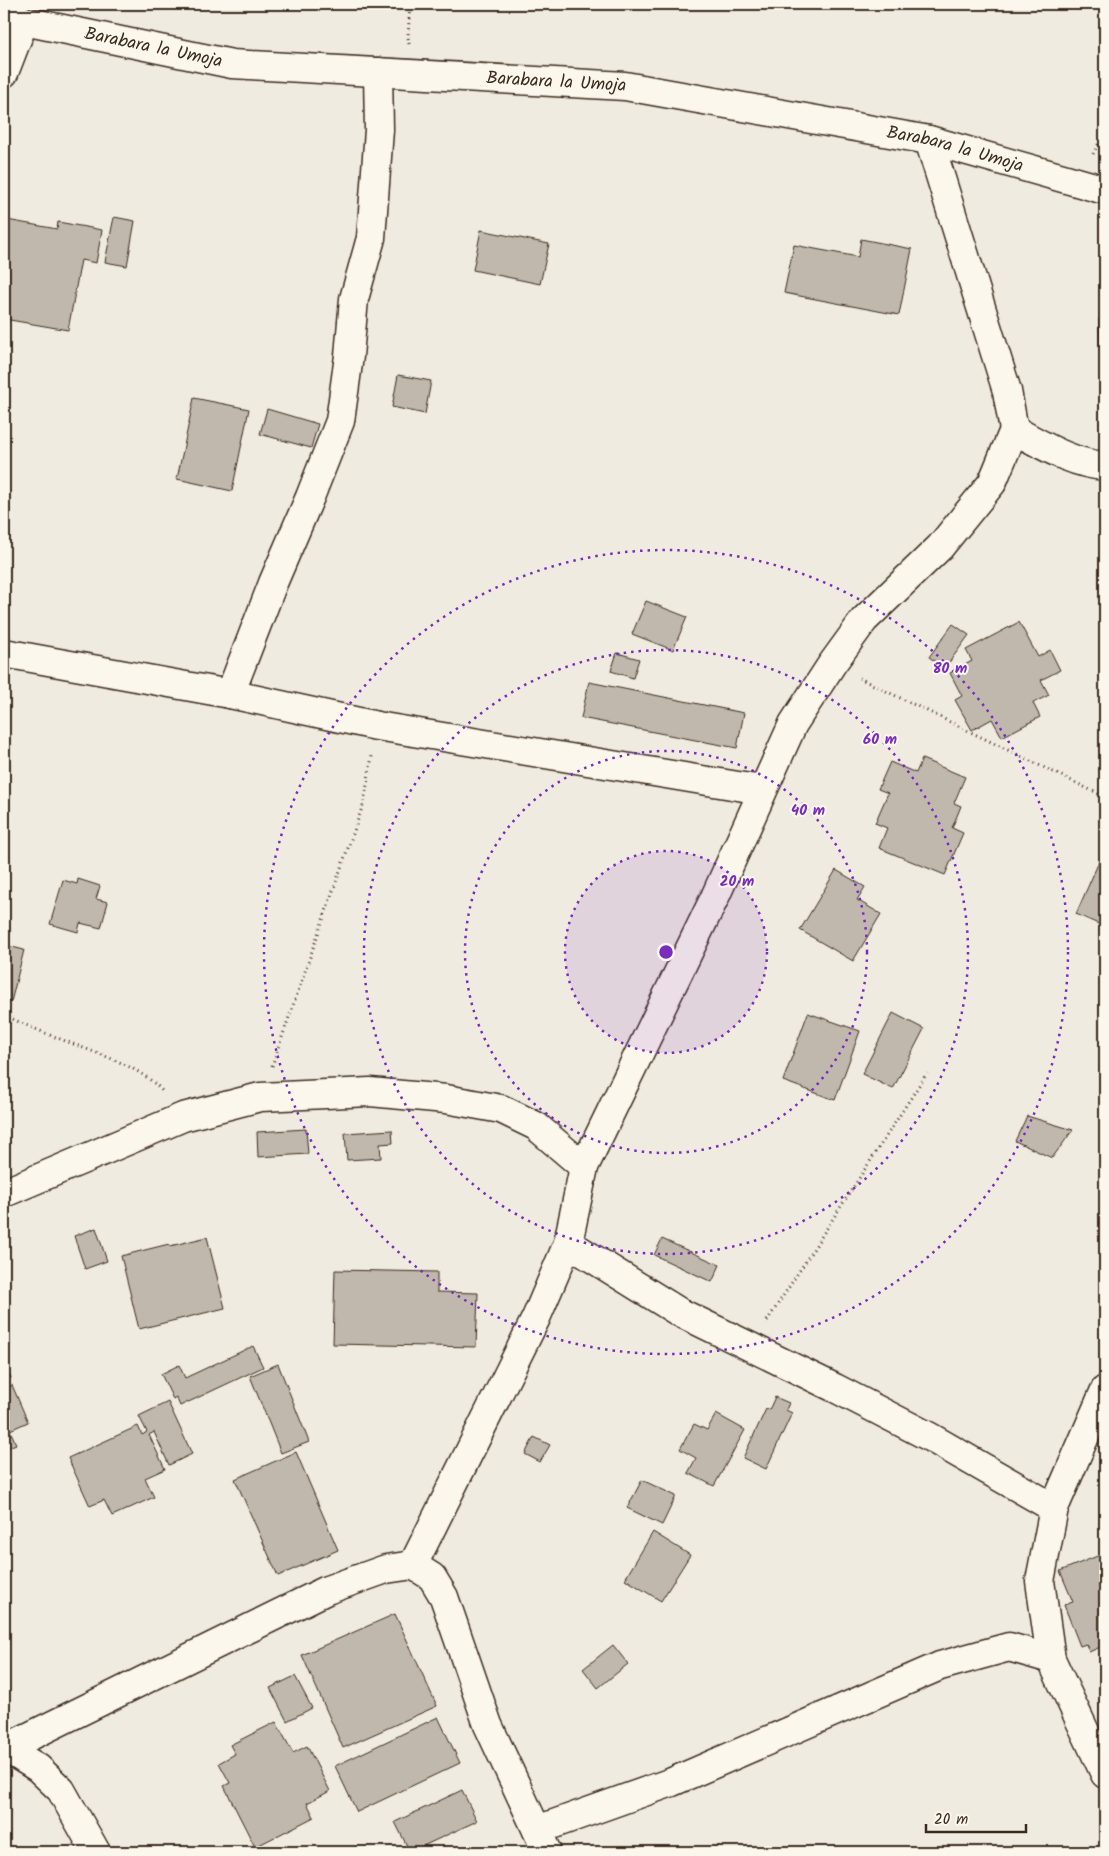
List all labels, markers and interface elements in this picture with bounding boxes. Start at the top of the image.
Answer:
street label: Barabara la Umoja [82,19,225,76]
street label: Barabara la Umoja [485,64,627,101]
street label: Barabara la Umoja [884,118,1027,181]
text: 80 m [933,657,967,681]
text: 60 m [863,728,897,752]
text: 40 m [791,799,825,823]
text: 20 m [720,870,754,894]
centre of rings [657,943,675,961]
scale bar [926,1801,1026,1833]
text: 20 m [934,1808,968,1832]

